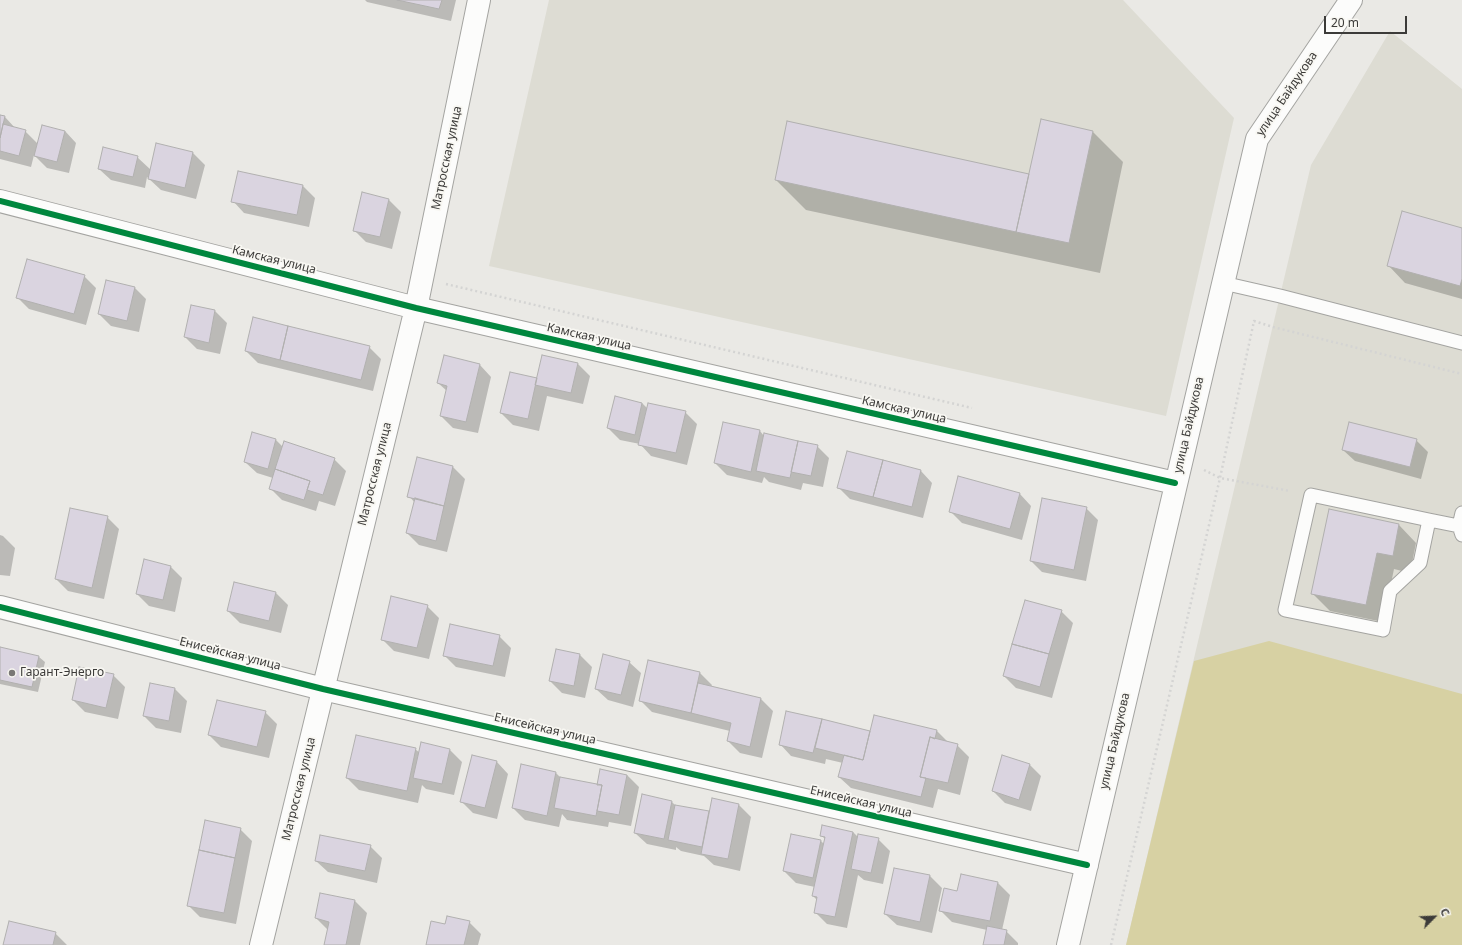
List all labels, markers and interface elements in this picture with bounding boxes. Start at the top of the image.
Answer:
scale bar [1326,8,1409,34]
text: 20 m [1331,14,1359,31]
street label: улица Байдукова [1253,49,1321,139]
street label: Матросская улица [429,105,465,211]
street label: Камская улица [231,243,317,277]
street label: Камская улица [545,320,633,354]
street label: улица Байдукова [1171,375,1207,475]
street label: Камская улица [860,393,948,427]
street label: Матросская улица [355,421,395,527]
street label: Енисейская улица [178,634,282,674]
place label: Гарант-Энерго [20,666,104,680]
marker: Гарант-Энерго [7,668,17,678]
street label: улица Байдукова [1097,691,1133,791]
street label: Енисейская улица [493,710,597,748]
street label: Матросская улица [279,736,319,842]
street label: Енисейская улица [809,783,913,821]
north arrow [1414,897,1454,937]
text: С [1437,906,1454,918]

